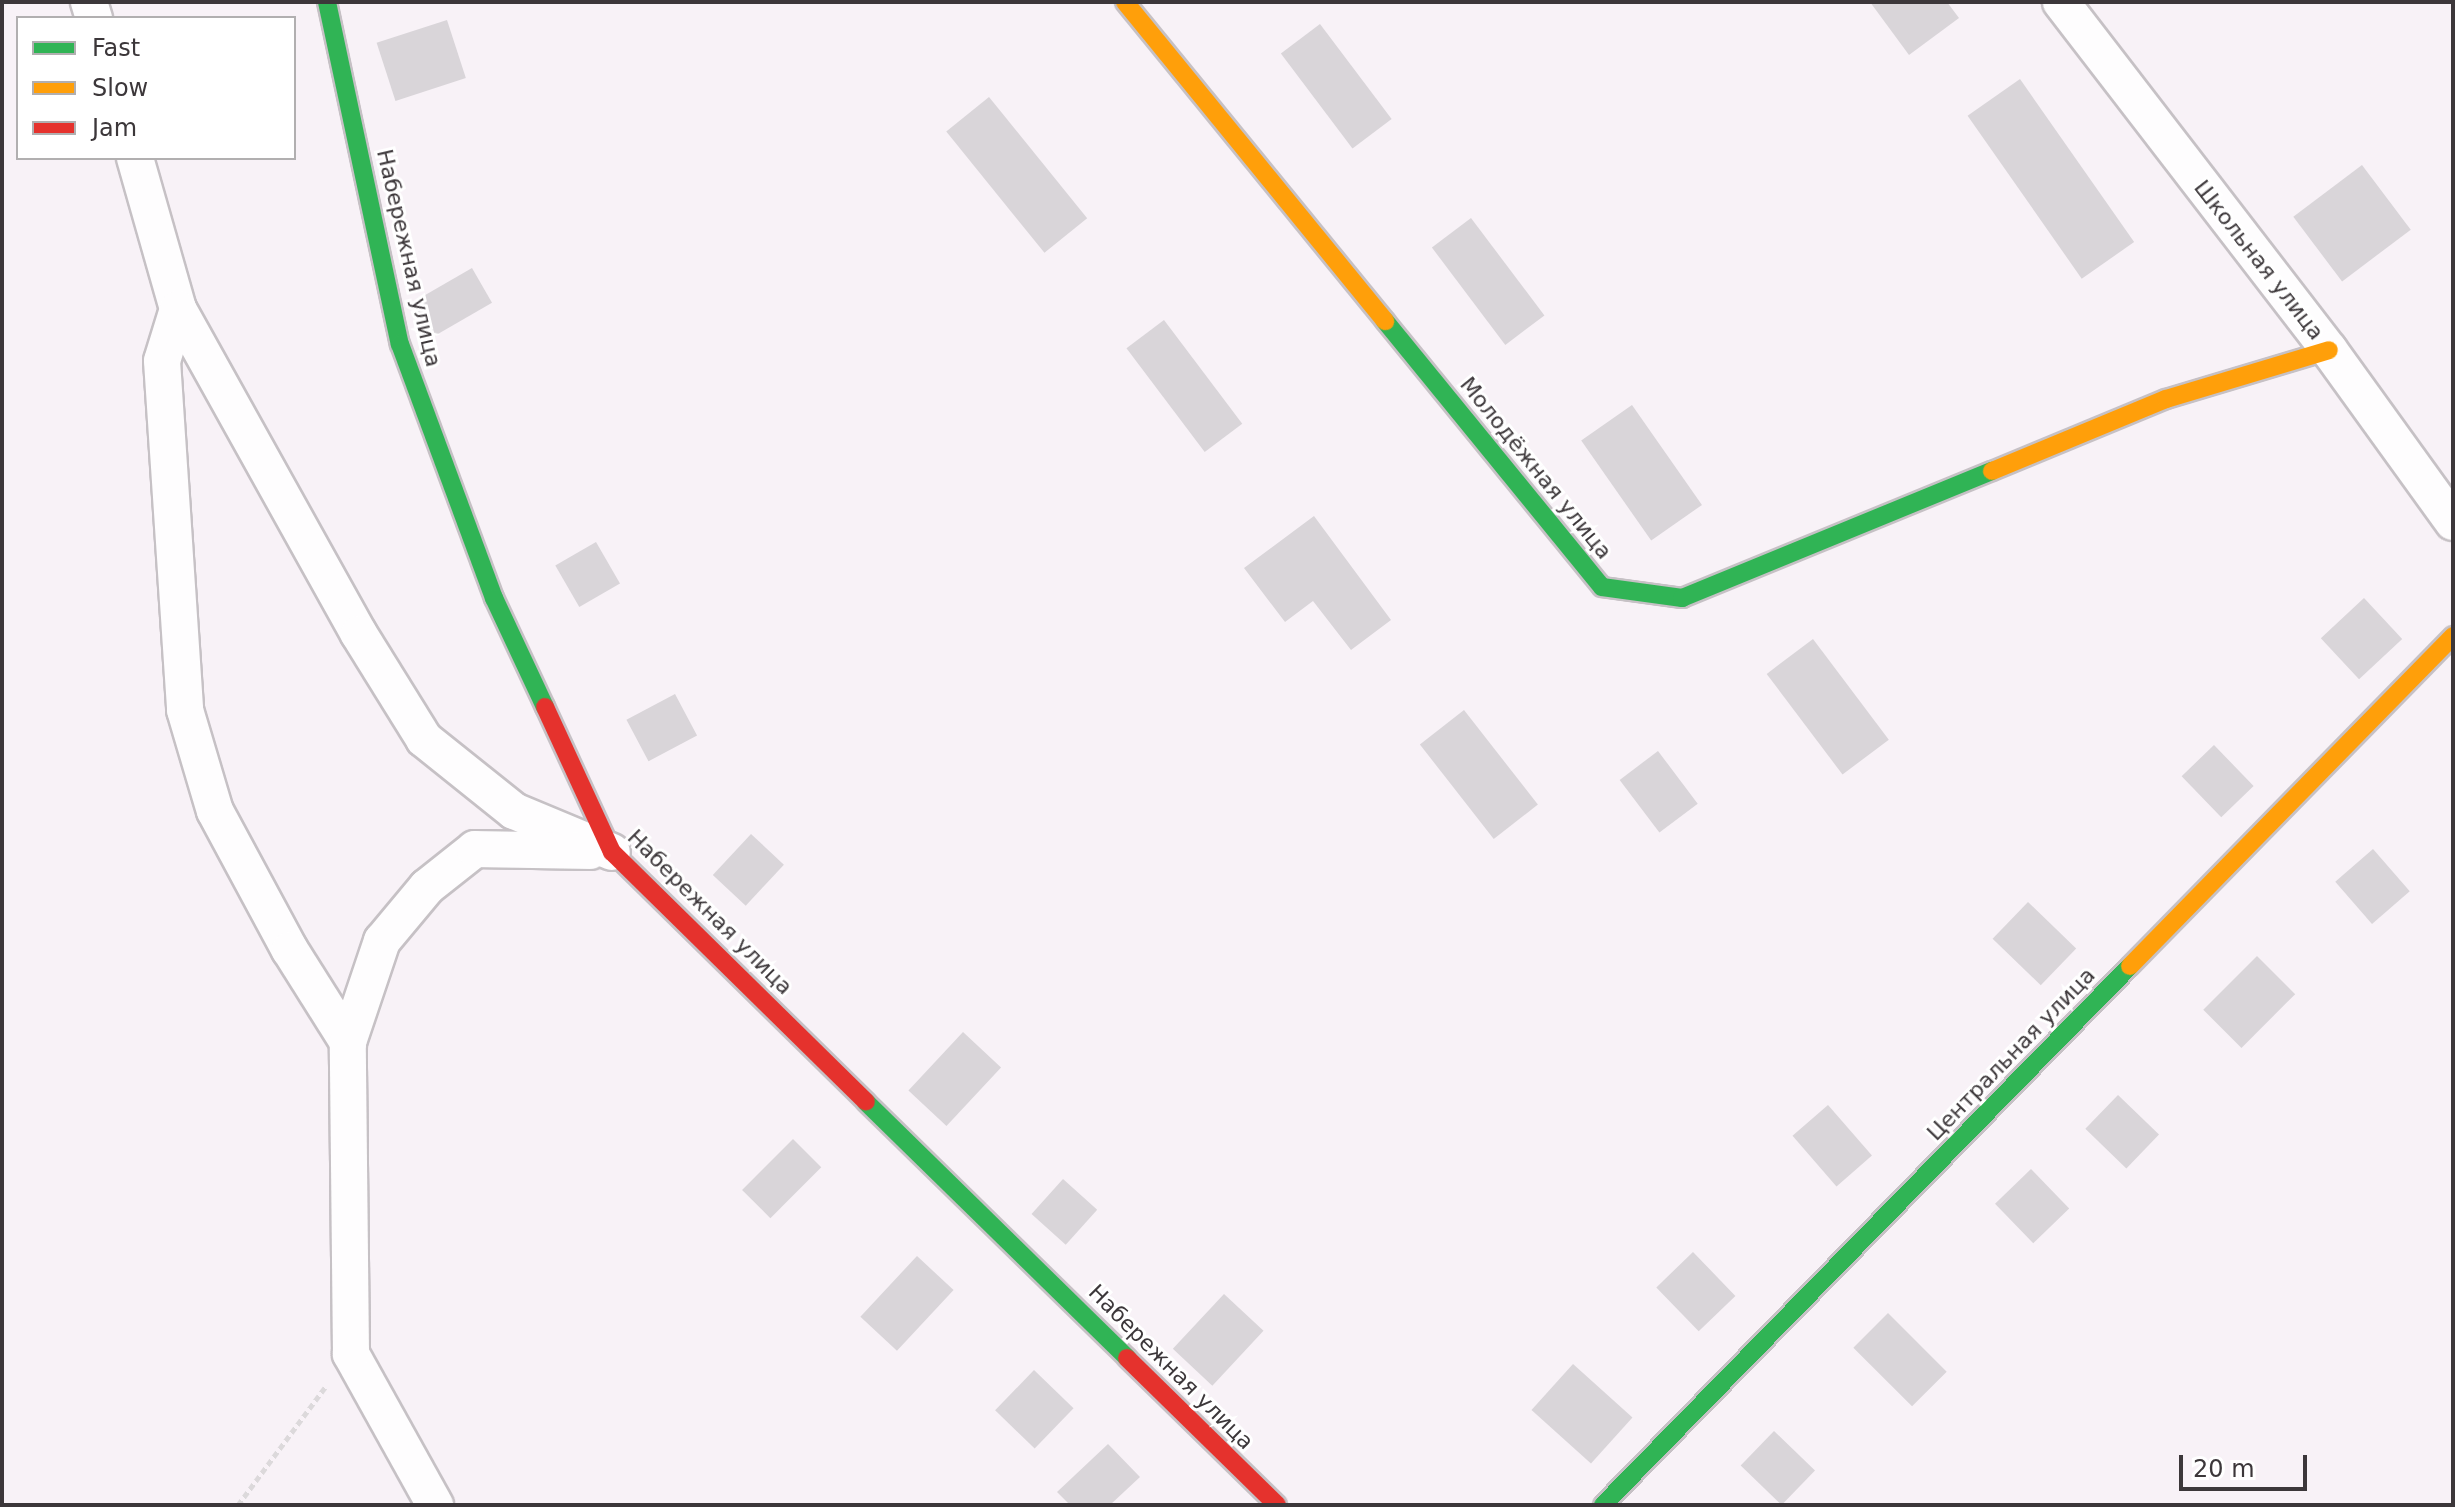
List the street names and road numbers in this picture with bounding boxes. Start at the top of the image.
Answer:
street label: Набережная улица [371,147,447,369]
street label: Школьная улица [2189,175,2329,345]
street label: Молодёжная улица [1454,372,1618,564]
street label: Набережная улица [622,824,798,1000]
street label: Центральная улица [1922,962,2100,1146]
street label: Набережная улица [1083,1279,1259,1455]

